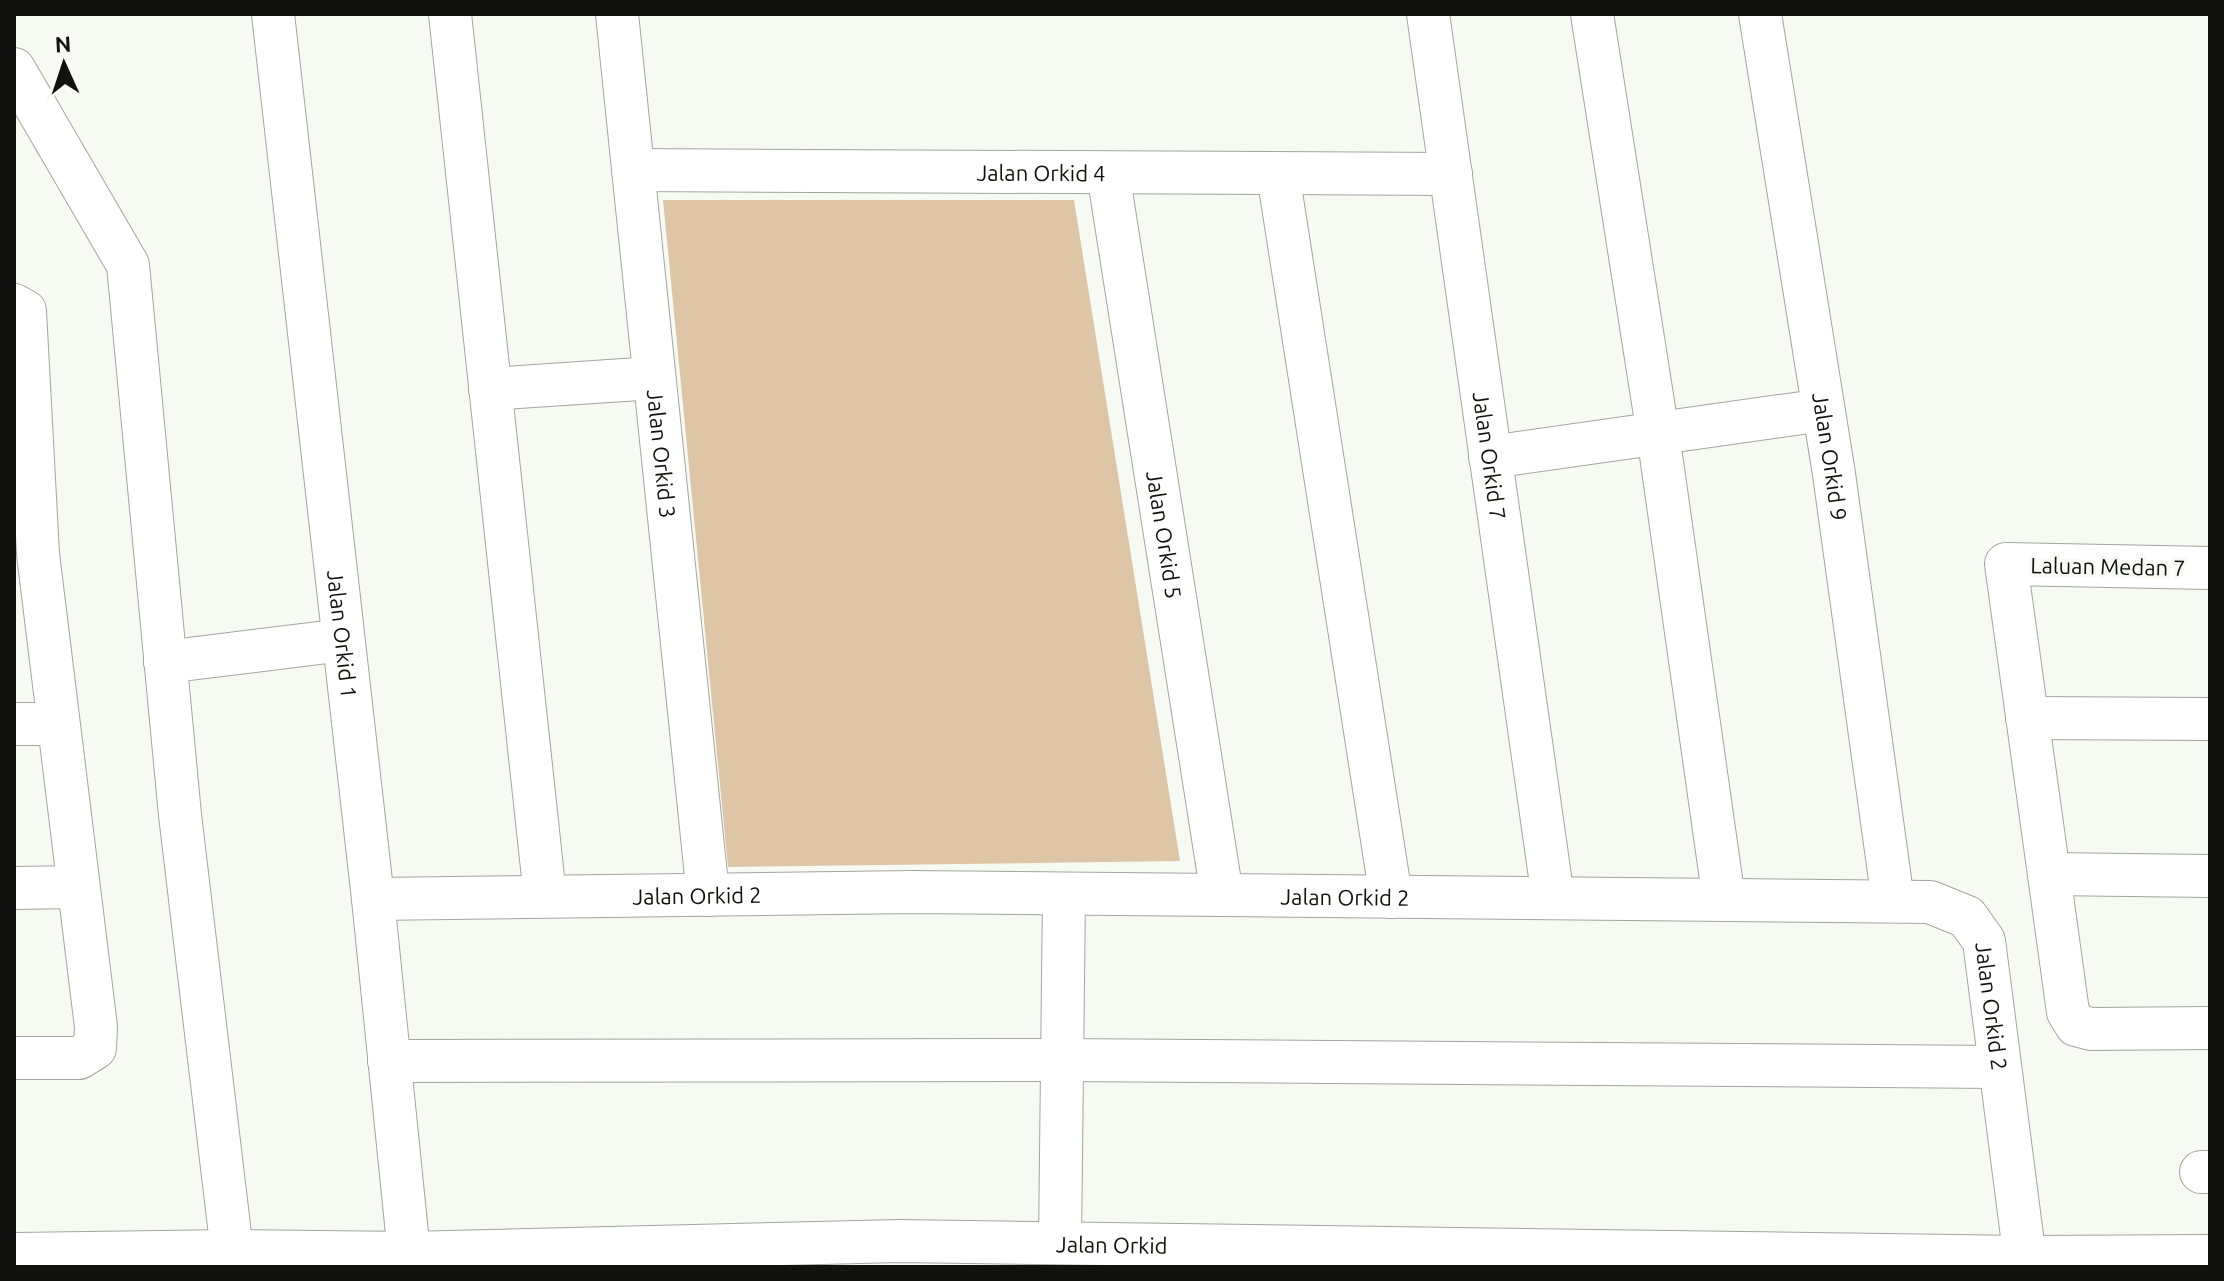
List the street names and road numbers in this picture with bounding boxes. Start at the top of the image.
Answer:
street label: Jalan Orkid 4 [976,159,1106,185]
street label: Jalan Orkid 3 [643,388,681,519]
street label: Jalan Orkid 7 [1469,390,1512,521]
street label: Jalan Orkid 9 [1809,391,1853,522]
street label: Jalan Orkid 5 [1143,469,1187,600]
street label: Laluan Medan 7 [2030,552,2186,580]
street label: Jalan Orkid 1 [323,568,363,700]
street label: Jalan Orkid 2 [632,881,762,908]
street label: Jalan Orkid 2 [1280,883,1410,909]
street label: Jalan Orkid 2 [1972,940,2013,1072]
street label: Jalan Orkid [1056,1231,1168,1257]

